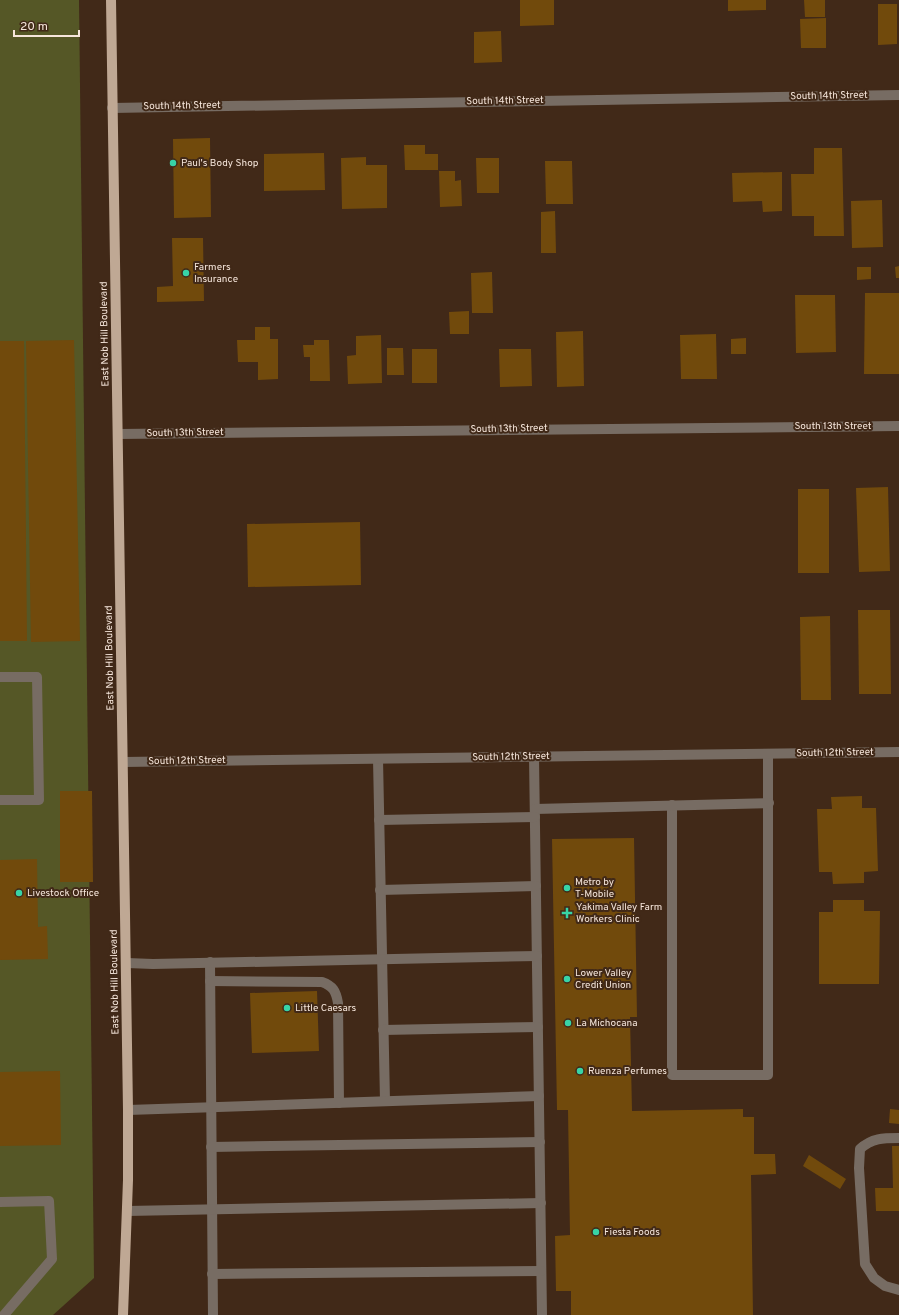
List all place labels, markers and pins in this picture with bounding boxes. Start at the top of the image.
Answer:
place label: Paul's Body Shop [181,157,259,170]
marker: Paul's Body Shop [168,158,178,168]
place label: Farmers Insurance [194,261,238,286]
marker: Farmers Insurance [181,268,191,278]
place label: Metro by T-Mobile [575,876,614,901]
marker: Metro by T-Mobile [562,883,572,893]
place label: Livestock Office [27,887,99,900]
marker: Livestock Office [14,888,24,898]
place label: Yakima Valley Farm Workers Clinic [576,901,662,926]
marker: Yakima Valley Farm Workers Clinic [561,907,573,919]
place label: Lower Valley Credit Union [575,967,631,992]
marker: Lower Valley Credit Union [562,974,572,984]
place label: Little Caesars [295,1002,357,1015]
marker: Little Caesars [282,1003,292,1013]
place label: La Michocana [576,1017,638,1030]
marker: La Michocana [563,1018,573,1028]
place label: Ruenza Perfumes [588,1065,667,1078]
marker: Ruenza Perfumes [575,1066,585,1076]
place label: Fiesta Foods [604,1226,660,1239]
marker: Fiesta Foods [591,1227,601,1237]

